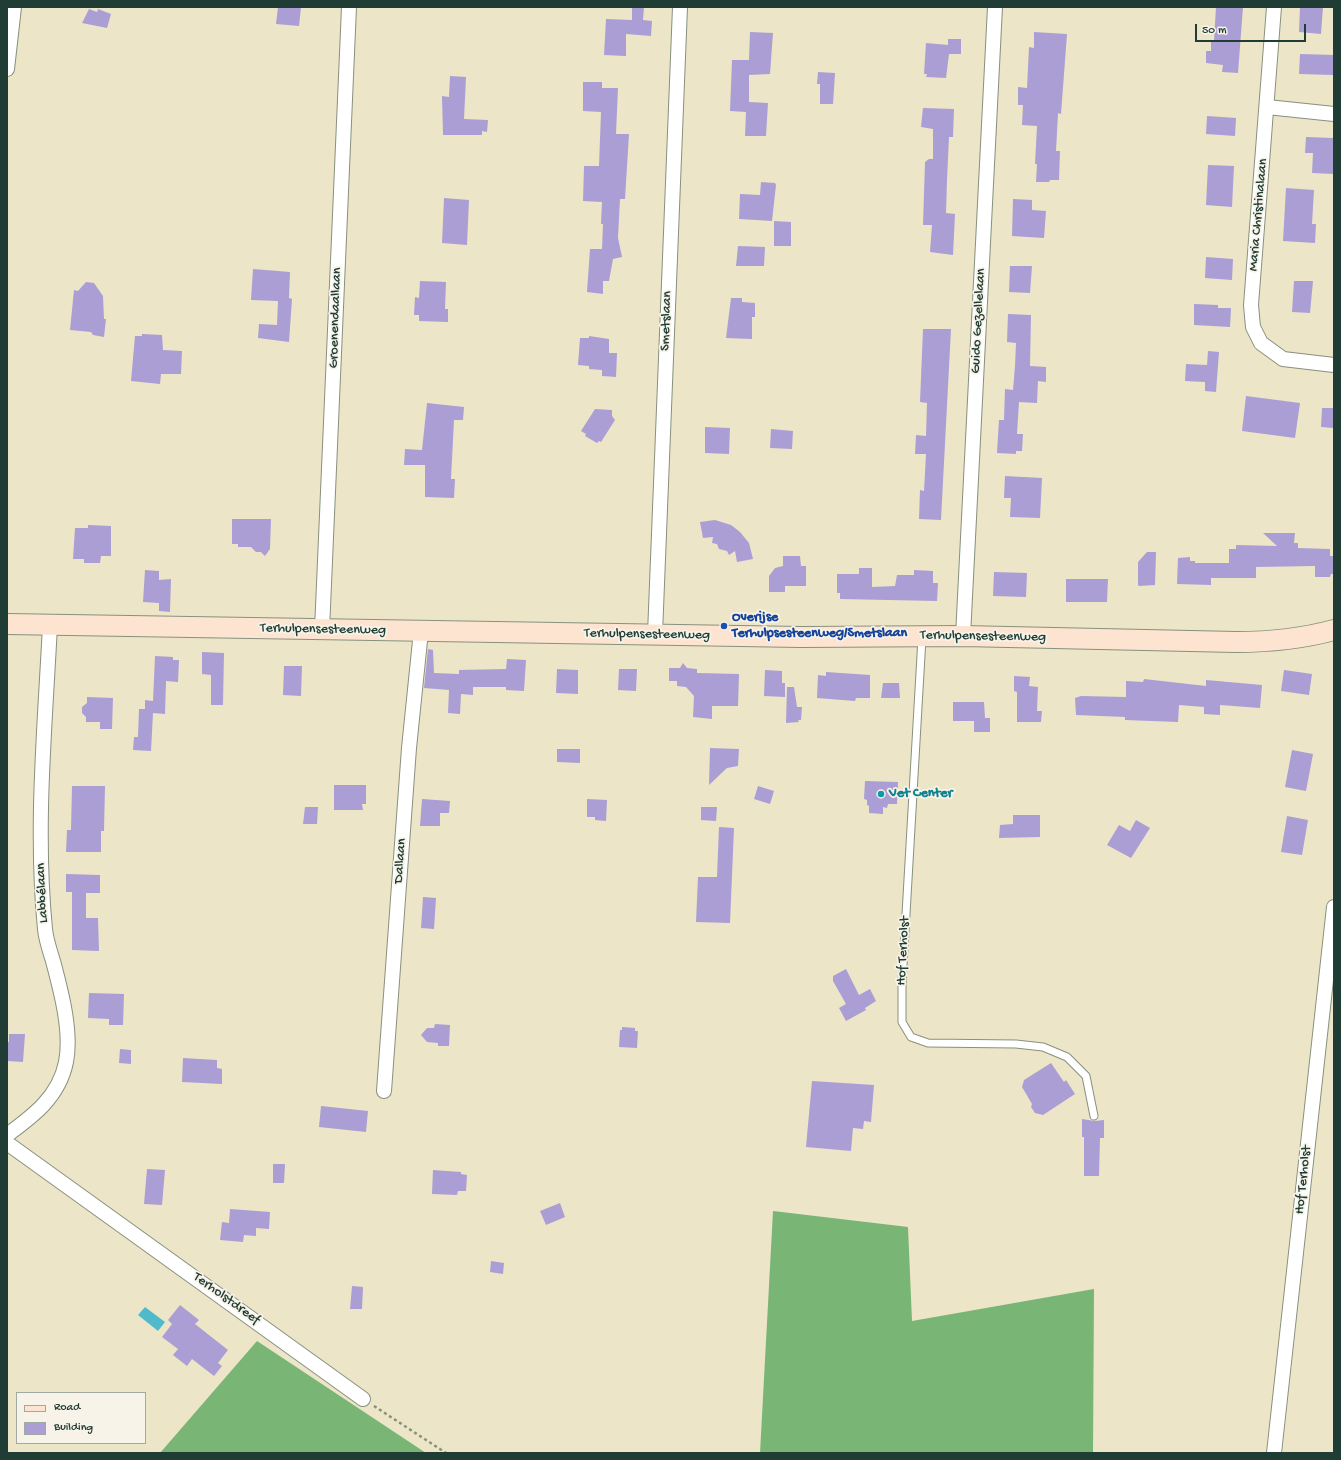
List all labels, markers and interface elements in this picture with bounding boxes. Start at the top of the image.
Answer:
scale bar [1197,16,1308,42]
text: 50 m [1202,24,1227,38]
street label: Maria Christinalaan [1246,158,1272,272]
street label: Groenendaallaan [326,267,346,369]
street label: Guido Gezellelaan [968,268,990,374]
street label: Smetslaan [658,291,676,351]
place label: Overijse Terhulpsesteenweg/Smetslaan [732,610,907,642]
street label: Terhulpensesteenweg [260,621,386,639]
marker: Overijse Terhulpsesteenweg/Smetslaan [719,621,729,631]
street label: Terhulpensesteenweg [584,626,710,644]
street label: Terhulpensesteenweg [920,628,1046,646]
place label: Vet Center [889,786,952,802]
marker: Vet Center [876,789,886,799]
street label: Dallaan [391,838,411,884]
street label: Labbélaan [33,863,53,923]
street label: Hof Terholst [894,916,914,986]
street label: Hof Terholst [1292,1145,1316,1215]
street label: Terholstdreef [189,1269,263,1329]
legend [16,1392,146,1444]
text: Road [54,1401,80,1415]
text: Building [54,1421,93,1435]

